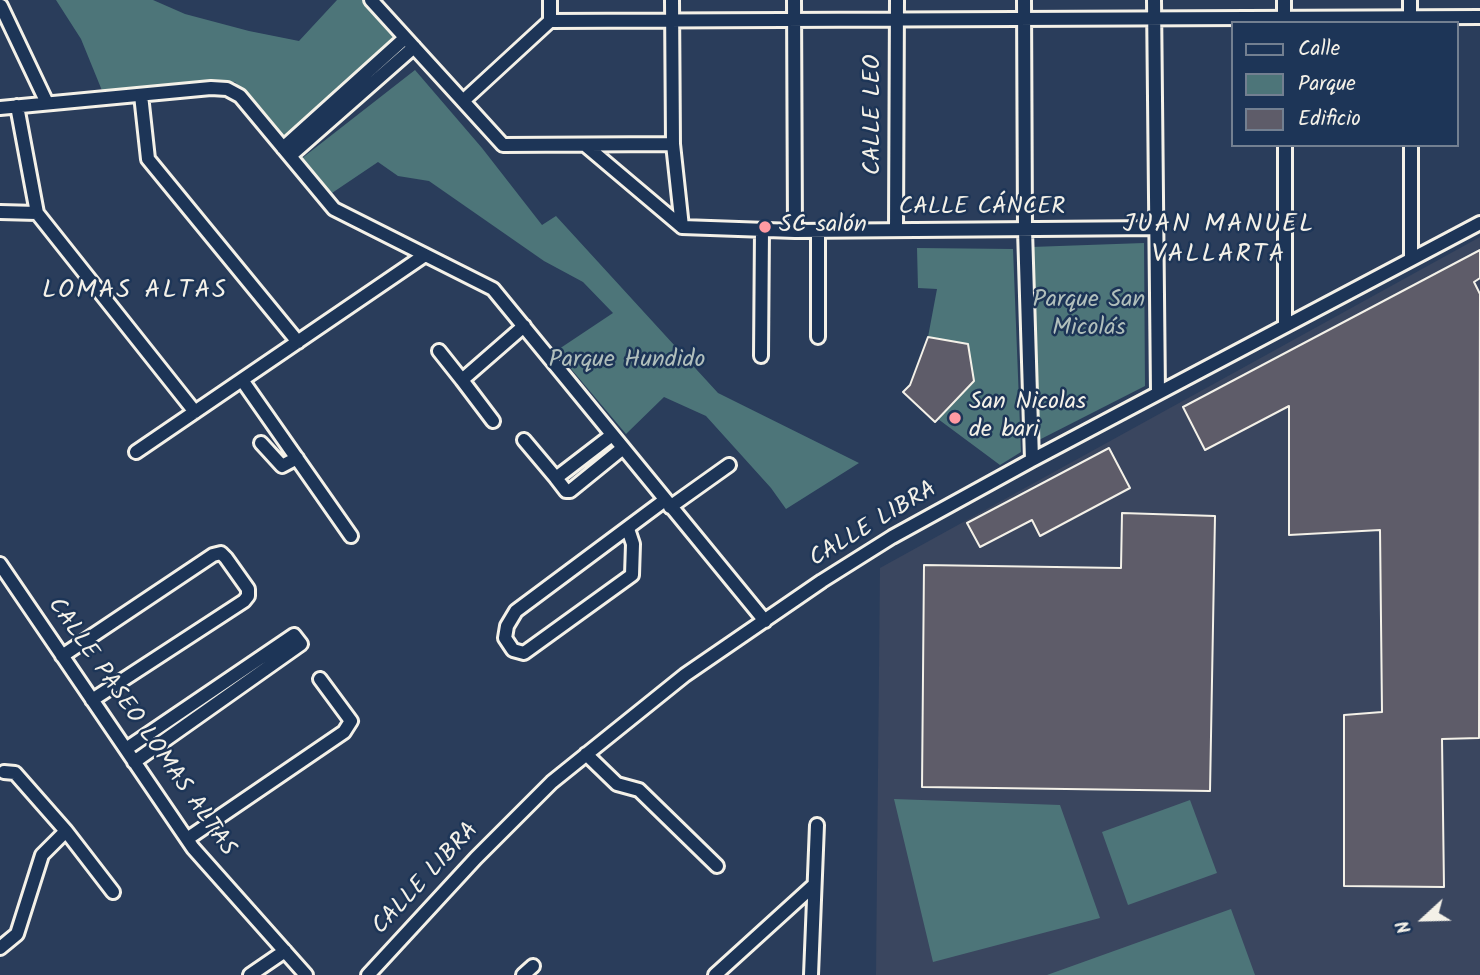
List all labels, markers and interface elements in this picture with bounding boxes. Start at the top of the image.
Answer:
legend [1232,21,1459,147]
text: Calle [1298,33,1340,66]
street label: CALLE LEO [861,55,889,175]
text: Parque [1298,68,1356,101]
text: Edificio [1298,103,1361,136]
street label: CALLE CÁNCER [899,195,1065,223]
district label: JUAN MANUEL VALLARTA [1124,211,1314,272]
place label: SC salón [779,213,867,241]
marker: SC salón [757,219,773,235]
district label: LOMAS ALTAS [43,277,227,309]
park label: Parque San Micolás [1033,288,1145,344]
park label: Parque Hundido [549,348,705,376]
place label: San Nicolas de bari [969,390,1086,446]
marker: San Nicolas de bari [947,410,963,426]
street label: CALLE LIBRA [805,477,943,575]
street label: CALLE PASEO LOMAS ALTAS [40,593,240,863]
street label: CALLE LIBRA [368,818,486,942]
north arrow [1389,884,1459,954]
text: N [1388,916,1421,938]

